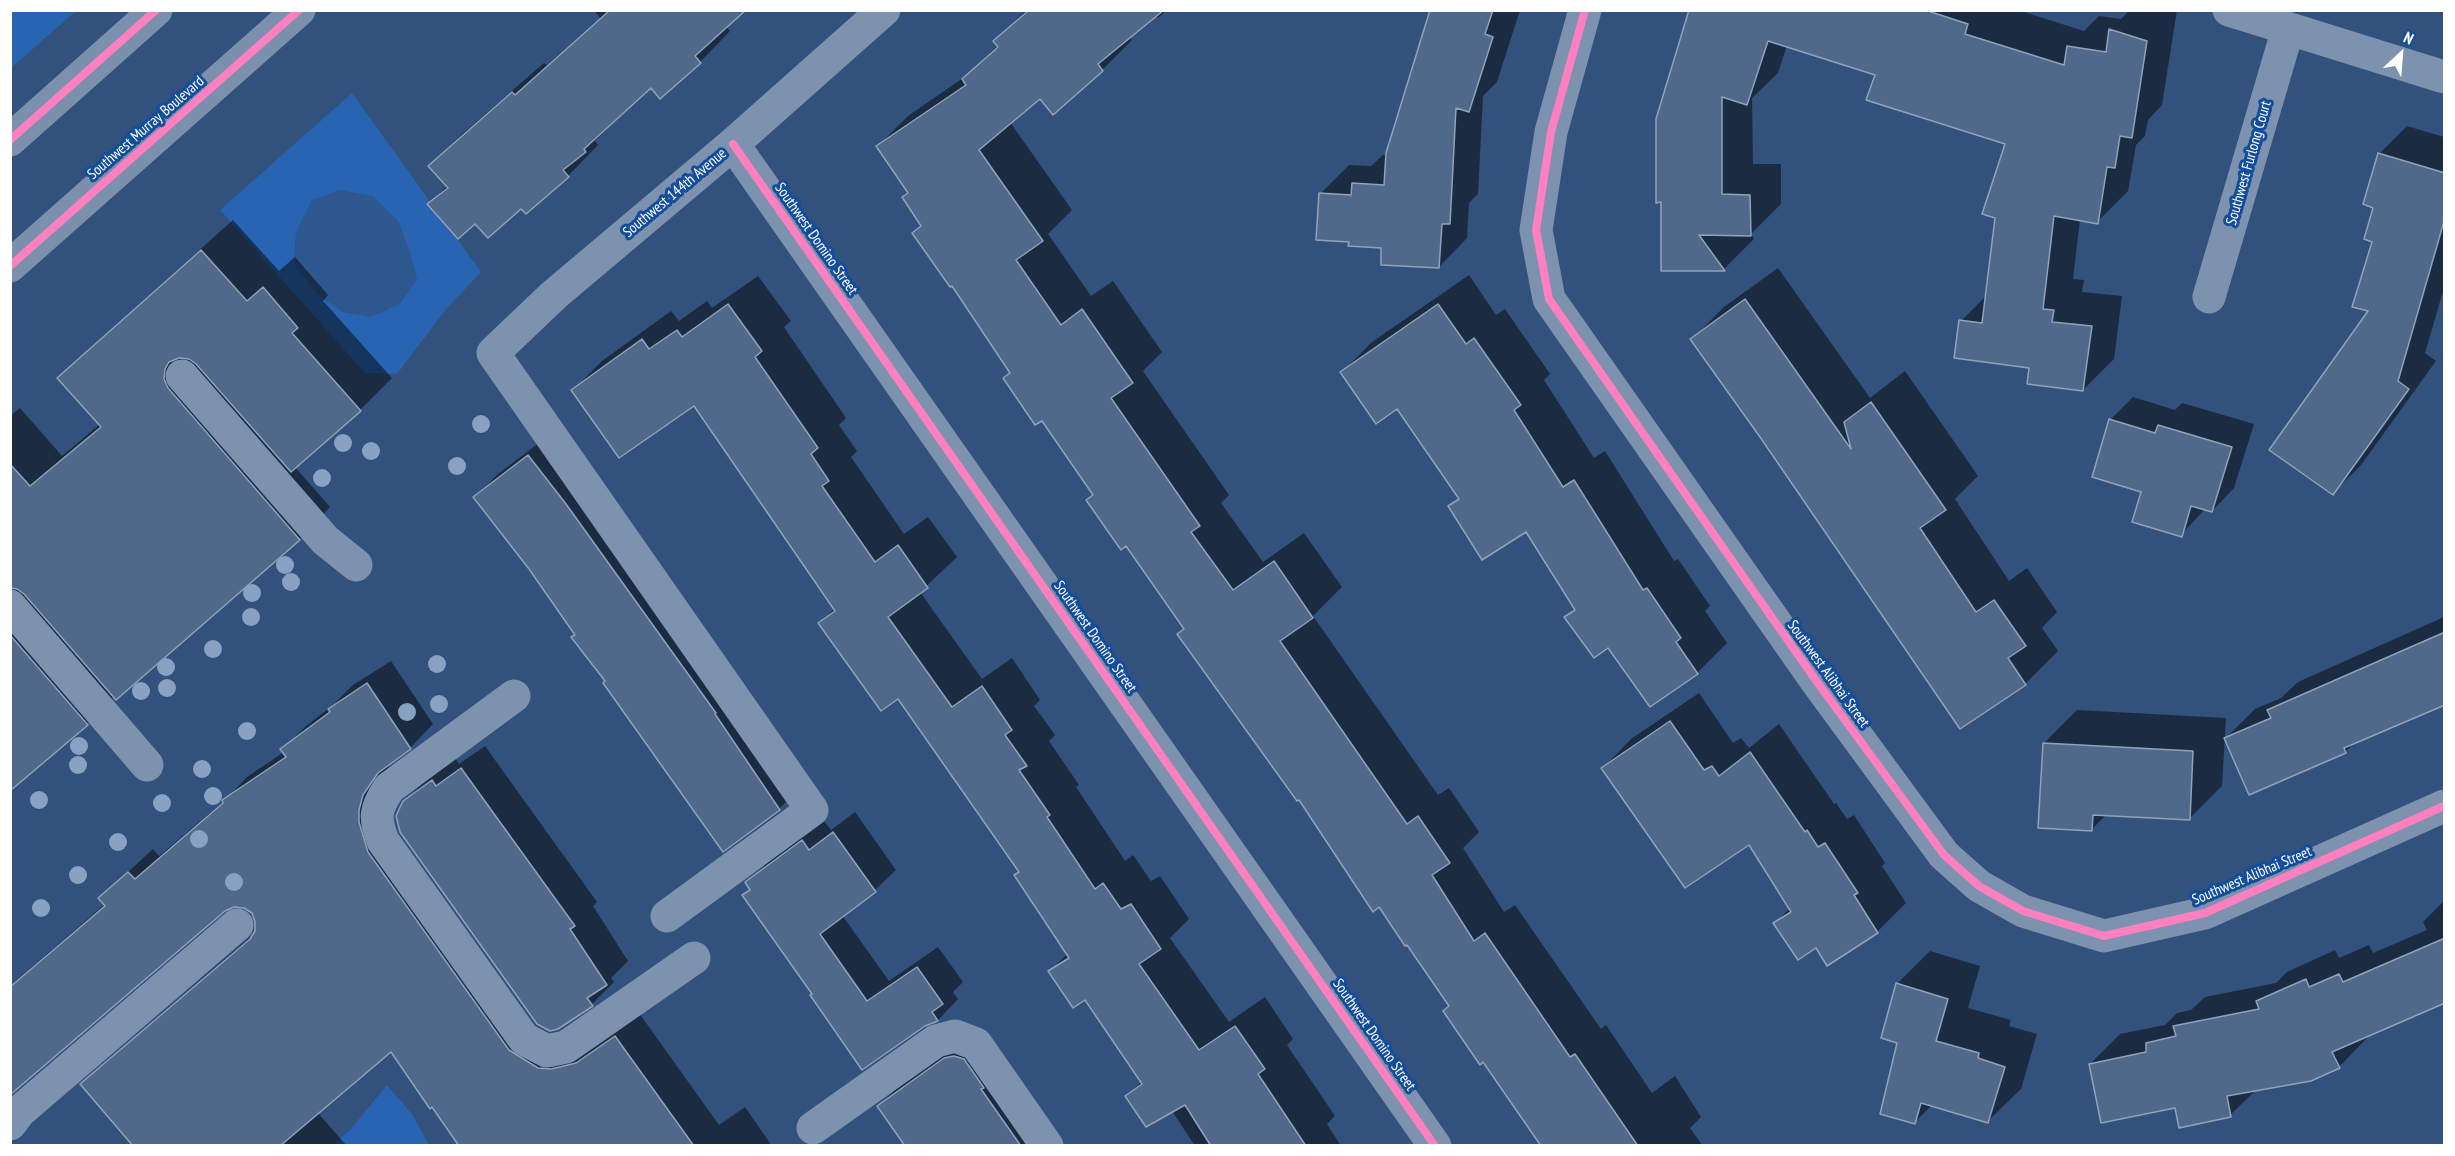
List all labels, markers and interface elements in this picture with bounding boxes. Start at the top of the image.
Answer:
north arrow [2371,24,2431,84]
text: N [2401,27,2417,49]
street label: Southwest Murray Boulevard [84,73,208,183]
street label: Southwest Furlong Court [2223,99,2275,227]
street label: Southwest 144th Avenue [620,144,730,242]
street label: Southwest Domino Street [771,180,861,298]
street label: Southwest Domino Street [1050,578,1140,696]
street label: Southwest Alibhai Street [1783,617,1873,731]
street label: Southwest Alibhai Street [2190,843,2314,909]
street label: Southwest Domino Street [1329,976,1419,1094]

